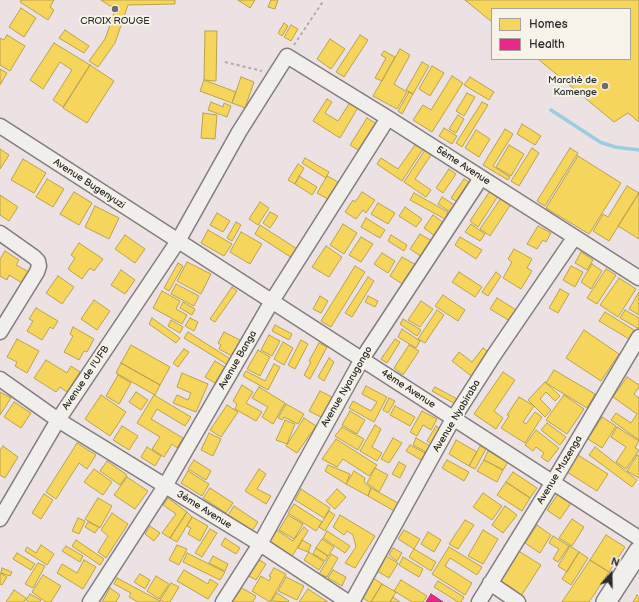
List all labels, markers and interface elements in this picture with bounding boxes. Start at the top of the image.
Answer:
marker: CROIX ROUGE [110,4,120,14]
legend [491,8,631,60]
place label: CROIX ROUGE [80,15,150,27]
text: Homes [529,17,568,32]
text: Health [529,37,565,52]
place label: Marché de Kamenge [548,74,597,98]
marker: Marché de Kamenge [600,81,610,91]
street label: 5ème Avenue [434,144,492,188]
street label: Avenue Bugenyuzi [51,156,127,212]
street label: Avenue Banga [216,328,260,392]
street label: Avenue de l'UFB [60,343,112,413]
street label: Avenue Nyarugongo [319,344,375,430]
street label: 4ème Avenue [378,367,438,411]
street label: Avenue Nyabiraba [431,378,483,454]
street label: Avenue Muzenga [535,433,585,507]
street label: 3ème Avenue [174,488,234,532]
north arrow [591,554,631,594]
text: N [609,555,621,570]

